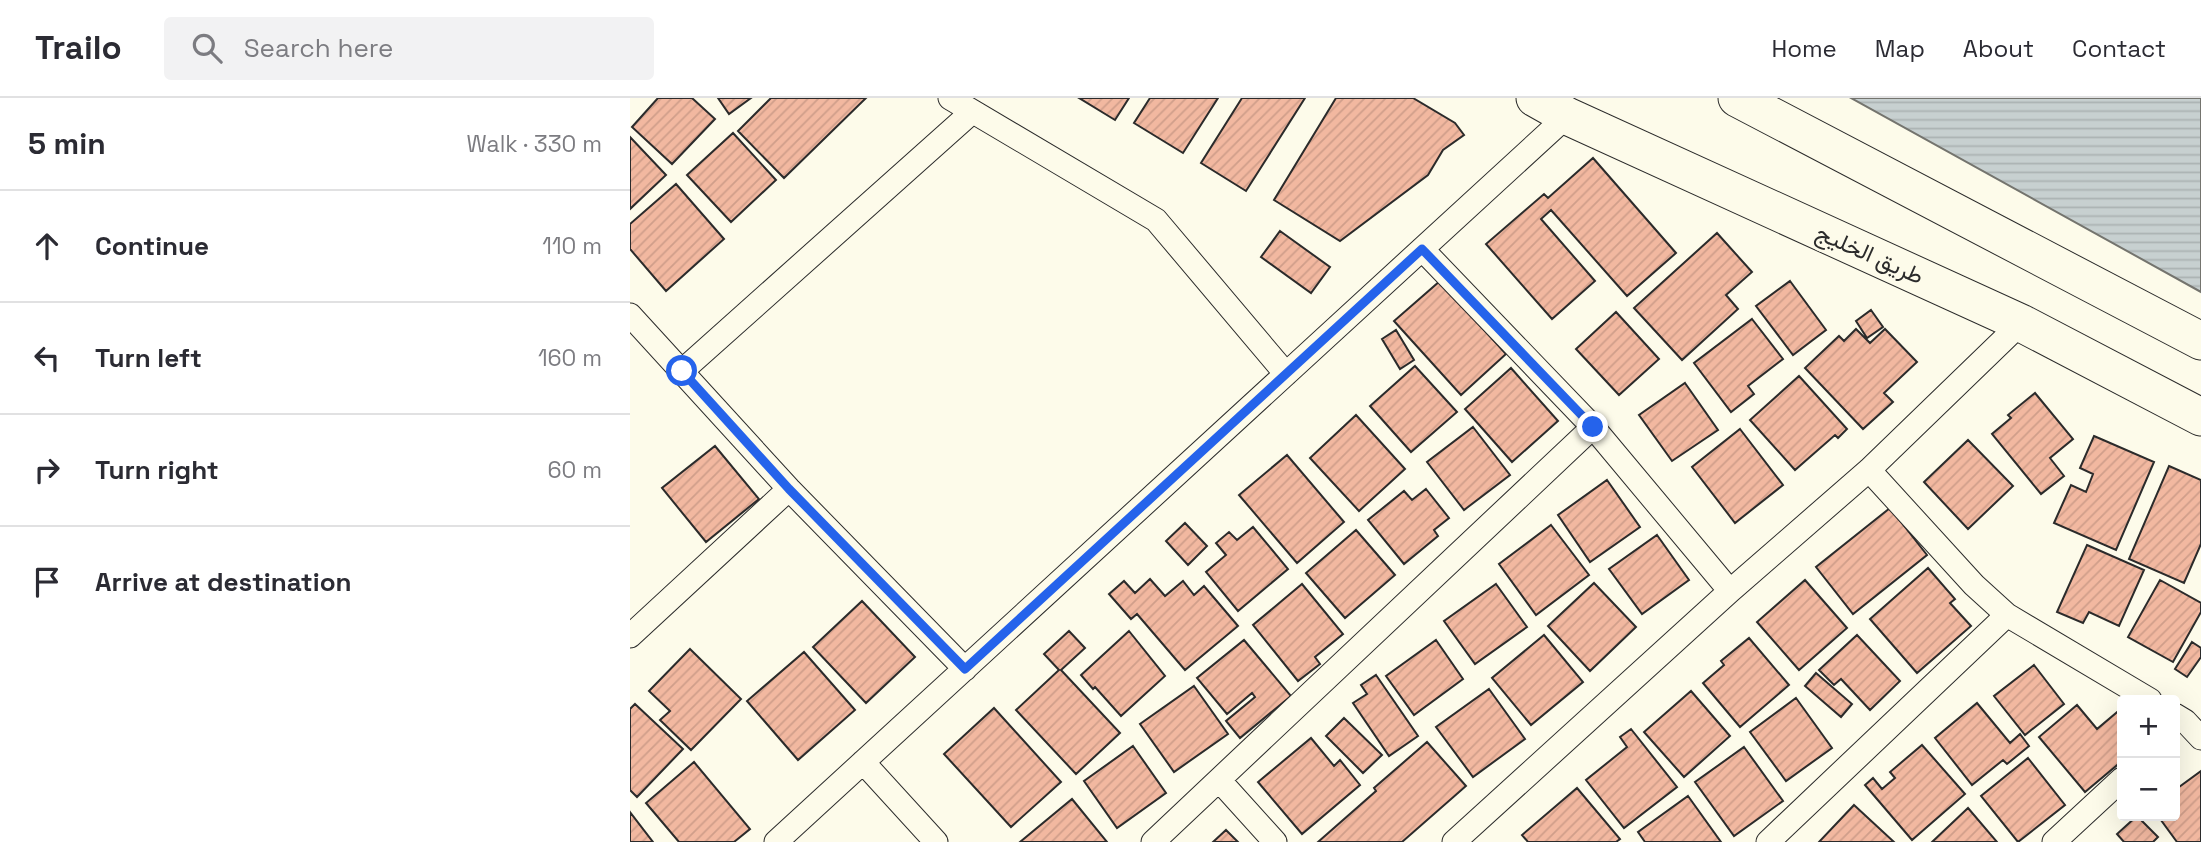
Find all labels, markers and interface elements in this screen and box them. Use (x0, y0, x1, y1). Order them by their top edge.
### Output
search box (164, 17, 654, 80)
text: Trailo (35, 27, 122, 69)
icon: search (188, 29, 226, 67)
text: Search here (244, 31, 394, 65)
text: Home (1771, 33, 1837, 64)
text: Map (1875, 33, 1925, 64)
text: About (1963, 33, 2034, 64)
text: Contact (2072, 33, 2166, 64)
text: 5 min (28, 124, 106, 163)
text: Walk · 330 m (467, 129, 602, 159)
street label: طريق الخليج (1811, 217, 1929, 292)
icon: ahead (28, 227, 66, 265)
text: Continue (95, 229, 209, 263)
text: 110 m (542, 231, 602, 261)
icon: left (28, 339, 66, 377)
text: Turn left (95, 341, 202, 375)
text: 160 m (538, 343, 602, 373)
route start (666, 355, 697, 386)
route end (1577, 411, 1608, 442)
icon: right (28, 451, 66, 489)
text: Turn right (95, 453, 219, 487)
text: 60 m (547, 455, 602, 485)
icon: arrive (28, 563, 66, 601)
text: Arrive at destination (95, 565, 352, 599)
map controls (2117, 695, 2180, 821)
button: + (2117, 695, 2180, 758)
button: − (2117, 758, 2180, 821)

